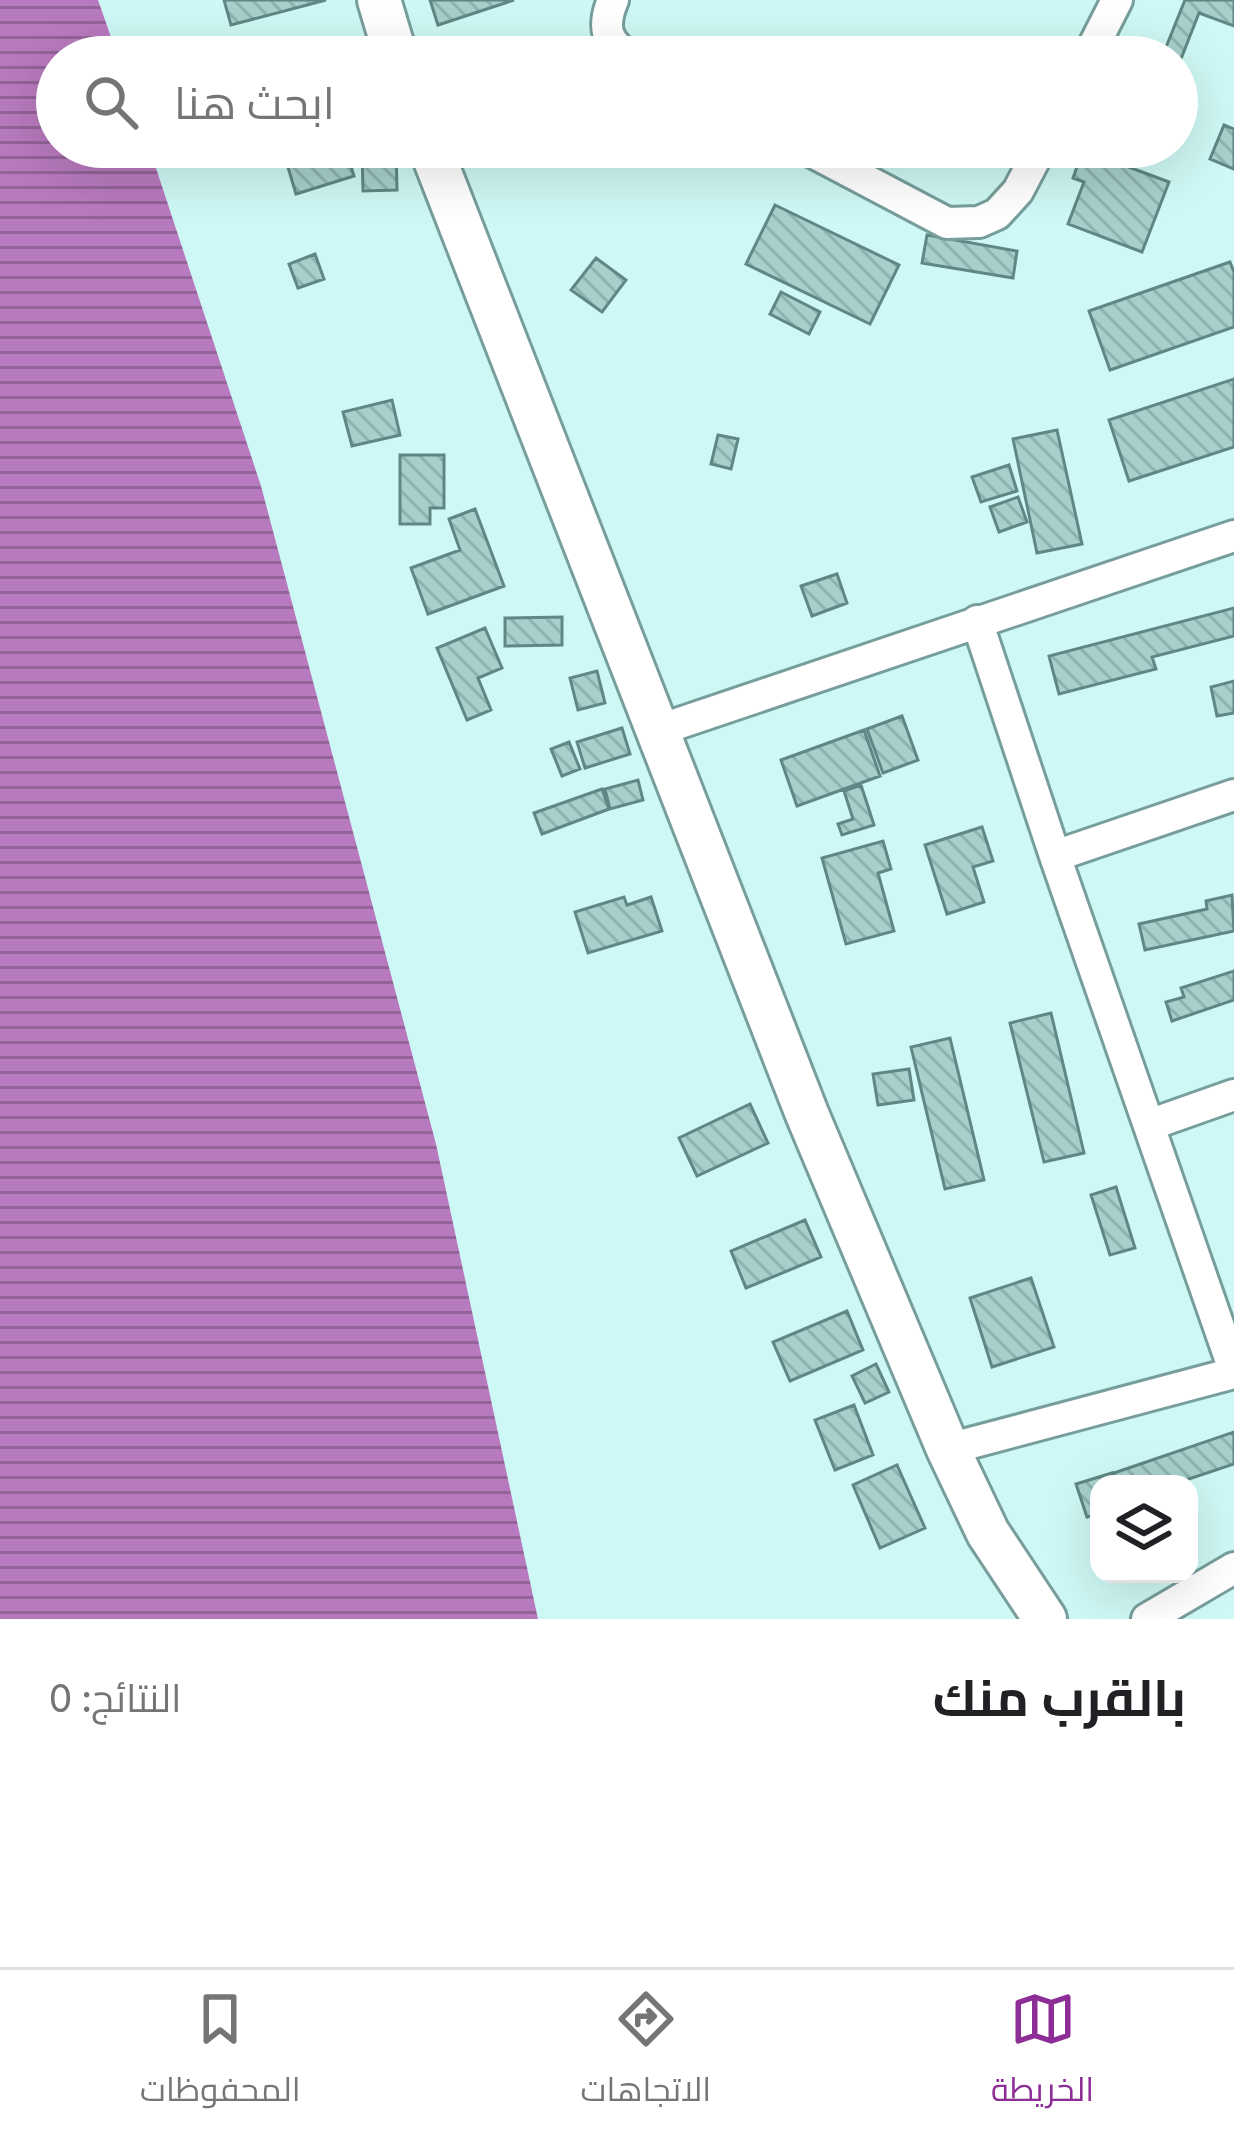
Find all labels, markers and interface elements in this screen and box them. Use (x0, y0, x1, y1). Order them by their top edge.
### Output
search box (36, 36, 1198, 168)
icon: search (78, 69, 144, 135)
text: ابحث هنا (174, 79, 335, 136)
map controls (1090, 1475, 1198, 1583)
button: layers (1090, 1475, 1198, 1583)
text: بالقرب منك (933, 1671, 1186, 1736)
text: النتائج: 0 (48, 1678, 182, 1727)
tab: المحفوظات (140, 1986, 301, 2120)
tab: الاتجاهات (580, 1986, 711, 2120)
tab: الخريطة (991, 1986, 1094, 2120)

